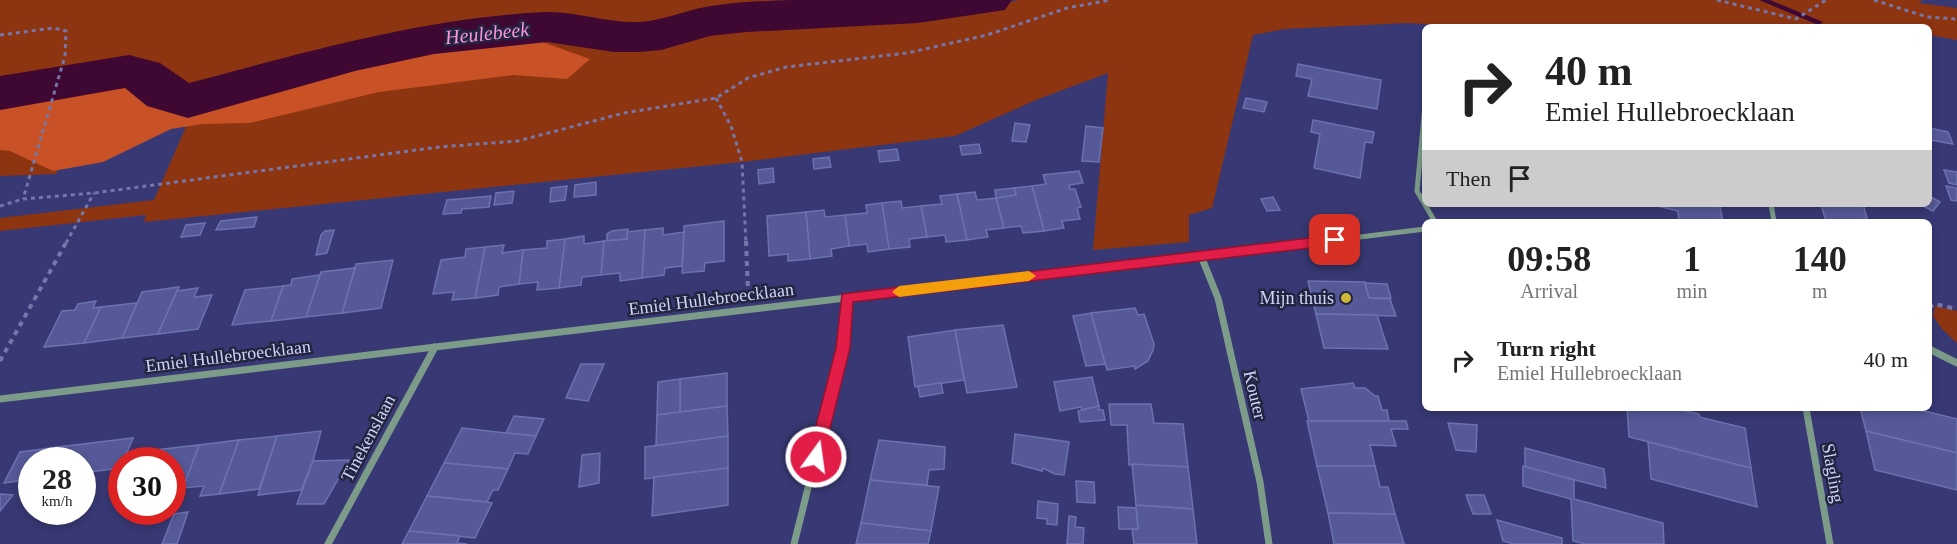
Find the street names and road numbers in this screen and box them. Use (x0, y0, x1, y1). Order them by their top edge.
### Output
street label: Emiel Hullebroecklaan (627, 279, 795, 319)
street label: Emiel Hullebroecklaan (144, 336, 312, 376)
street label: Kouter (1240, 368, 1270, 422)
street label: Tinekenslaan (337, 391, 399, 485)
street label: Slagling (1818, 442, 1848, 504)

